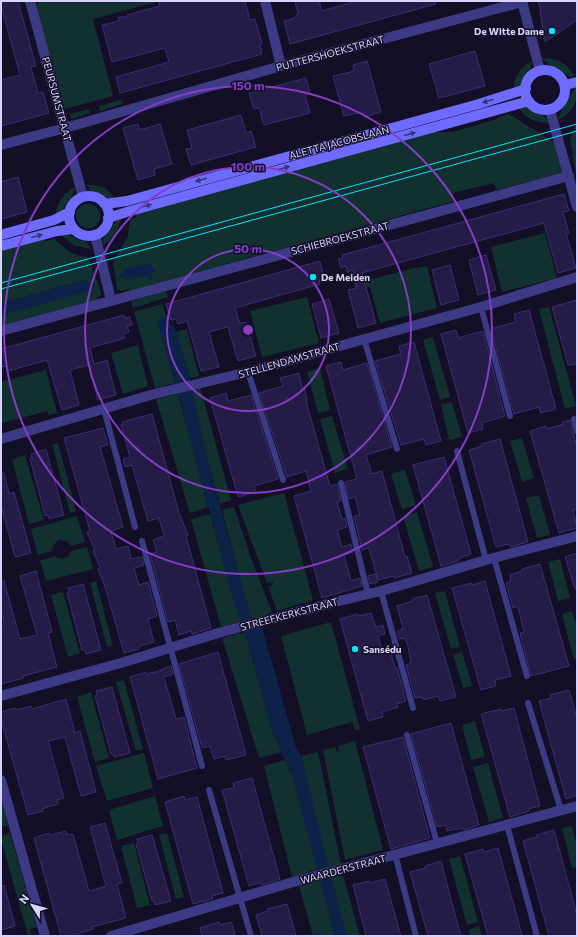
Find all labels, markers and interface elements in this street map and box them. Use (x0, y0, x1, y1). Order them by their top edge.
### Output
place label: De Witte Dame (474, 25, 544, 37)
marker: De Witte Dame (547, 26, 557, 36)
street label: PUTTERSHOEKSTRAAT (275, 33, 386, 73)
street label: PEURSUMSTRAAT (40, 55, 74, 143)
text: 150 m (231, 78, 265, 92)
one-way arrow (482, 98, 494, 104)
street label: ALETTA JACOBSLAAN (288, 123, 390, 161)
one-way arrow (404, 131, 416, 137)
text: 100 m (231, 159, 265, 173)
one-way arrow (279, 165, 291, 171)
one-way arrow (195, 177, 207, 183)
one-way arrow (139, 203, 152, 209)
street label: SCHIEBROEKSTRAAT (290, 219, 391, 257)
one-way arrow (31, 233, 43, 239)
text: 50 m (234, 241, 262, 255)
place label: De Meiden (321, 271, 370, 283)
marker: De Meiden (308, 272, 318, 282)
centre of rings (241, 323, 255, 337)
street label: STELLENDAMSTRAAT (237, 340, 342, 380)
street label: STREEFKERKSTRAAT (239, 595, 340, 633)
place label: Sansédu (363, 643, 402, 655)
marker: Sansédu (350, 644, 360, 654)
street label: WAARDERSTRAAT (299, 852, 388, 886)
north arrow (12, 885, 52, 925)
text: N (16, 891, 31, 906)

